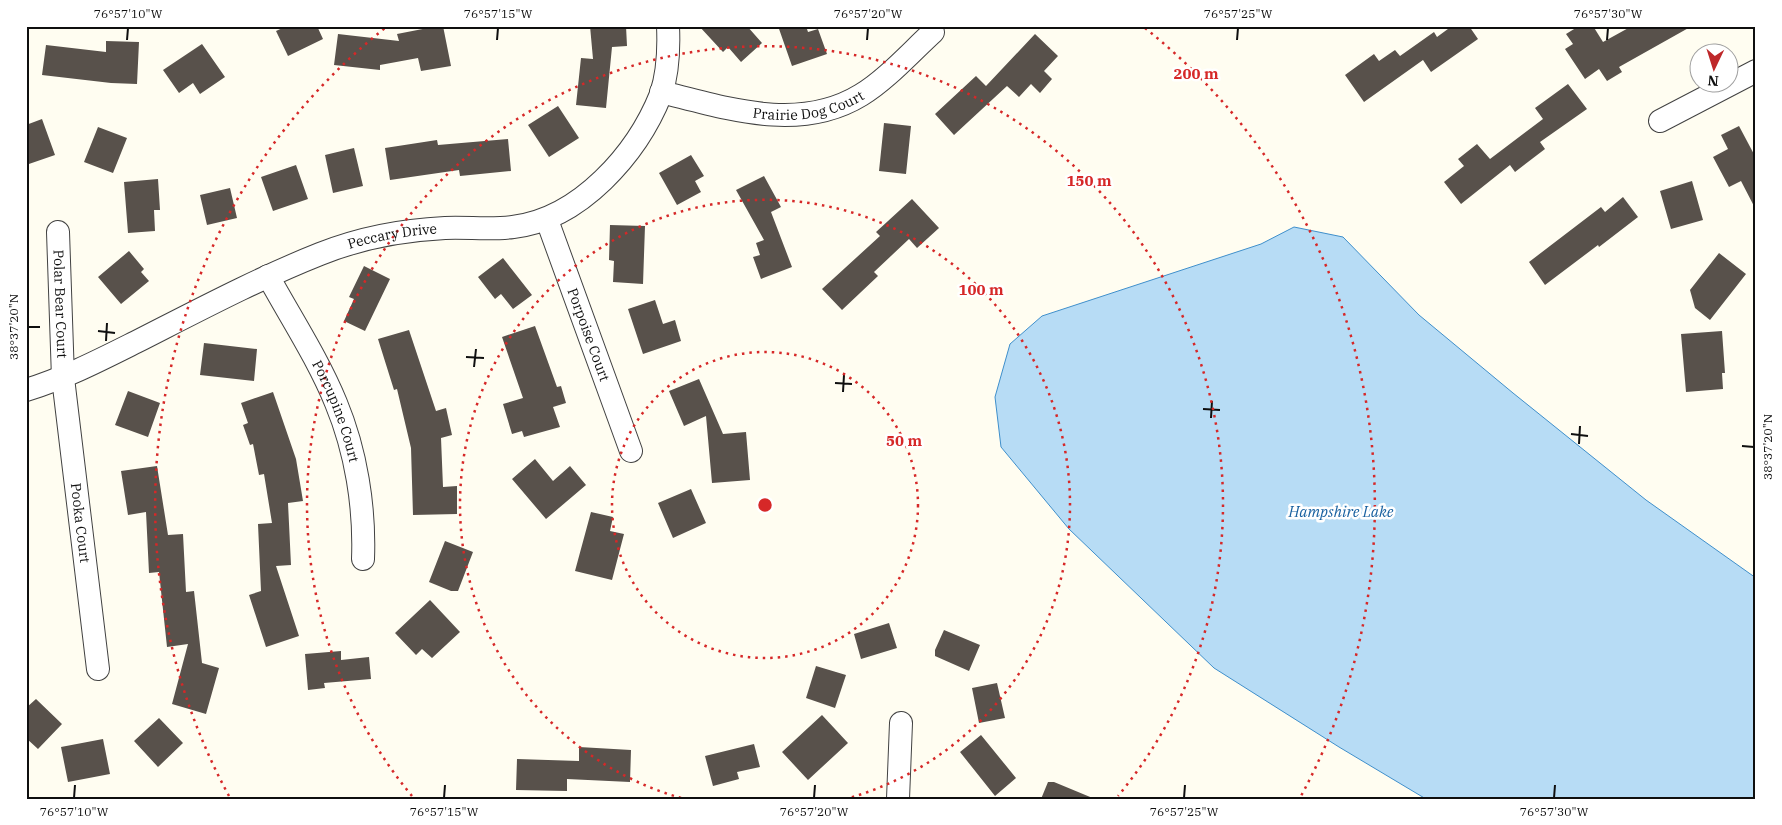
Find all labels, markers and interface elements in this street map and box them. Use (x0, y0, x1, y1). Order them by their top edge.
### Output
text: 76°57'10"W (94, 6, 163, 21)
text: 76°57'15"W (464, 6, 533, 21)
text: 76°57'20"W (834, 6, 903, 21)
text: 76°57'25"W (1204, 6, 1273, 21)
text: 76°57'30"W (1574, 6, 1643, 21)
north arrow (1690, 42, 1740, 92)
text: 200 m (1173, 64, 1219, 83)
text: N (1707, 72, 1719, 90)
street label: Prairie Dog Court (752, 86, 867, 124)
text: 150 m (1066, 171, 1112, 190)
street label: Peccary Drive (345, 219, 438, 253)
street label: Polar Bear Court (50, 249, 71, 359)
text: 100 m (958, 280, 1004, 299)
street label: Porpoise Court (563, 285, 614, 384)
text: 38°37'20"N (6, 294, 21, 360)
street label: Porcupine Court (308, 357, 363, 464)
text: 38°37'20"N (1760, 414, 1775, 480)
text: 50 m (886, 431, 922, 450)
street label: Pooka Court (67, 482, 94, 564)
centre of rings (756, 496, 774, 514)
water label: Hampshire Lake (1287, 502, 1394, 521)
text: 76°57'10"W (40, 804, 109, 819)
text: 76°57'15"W (410, 804, 479, 819)
text: 76°57'20"W (780, 804, 849, 819)
text: 76°57'25"W (1150, 804, 1219, 819)
text: 76°57'30"W (1520, 804, 1589, 819)

